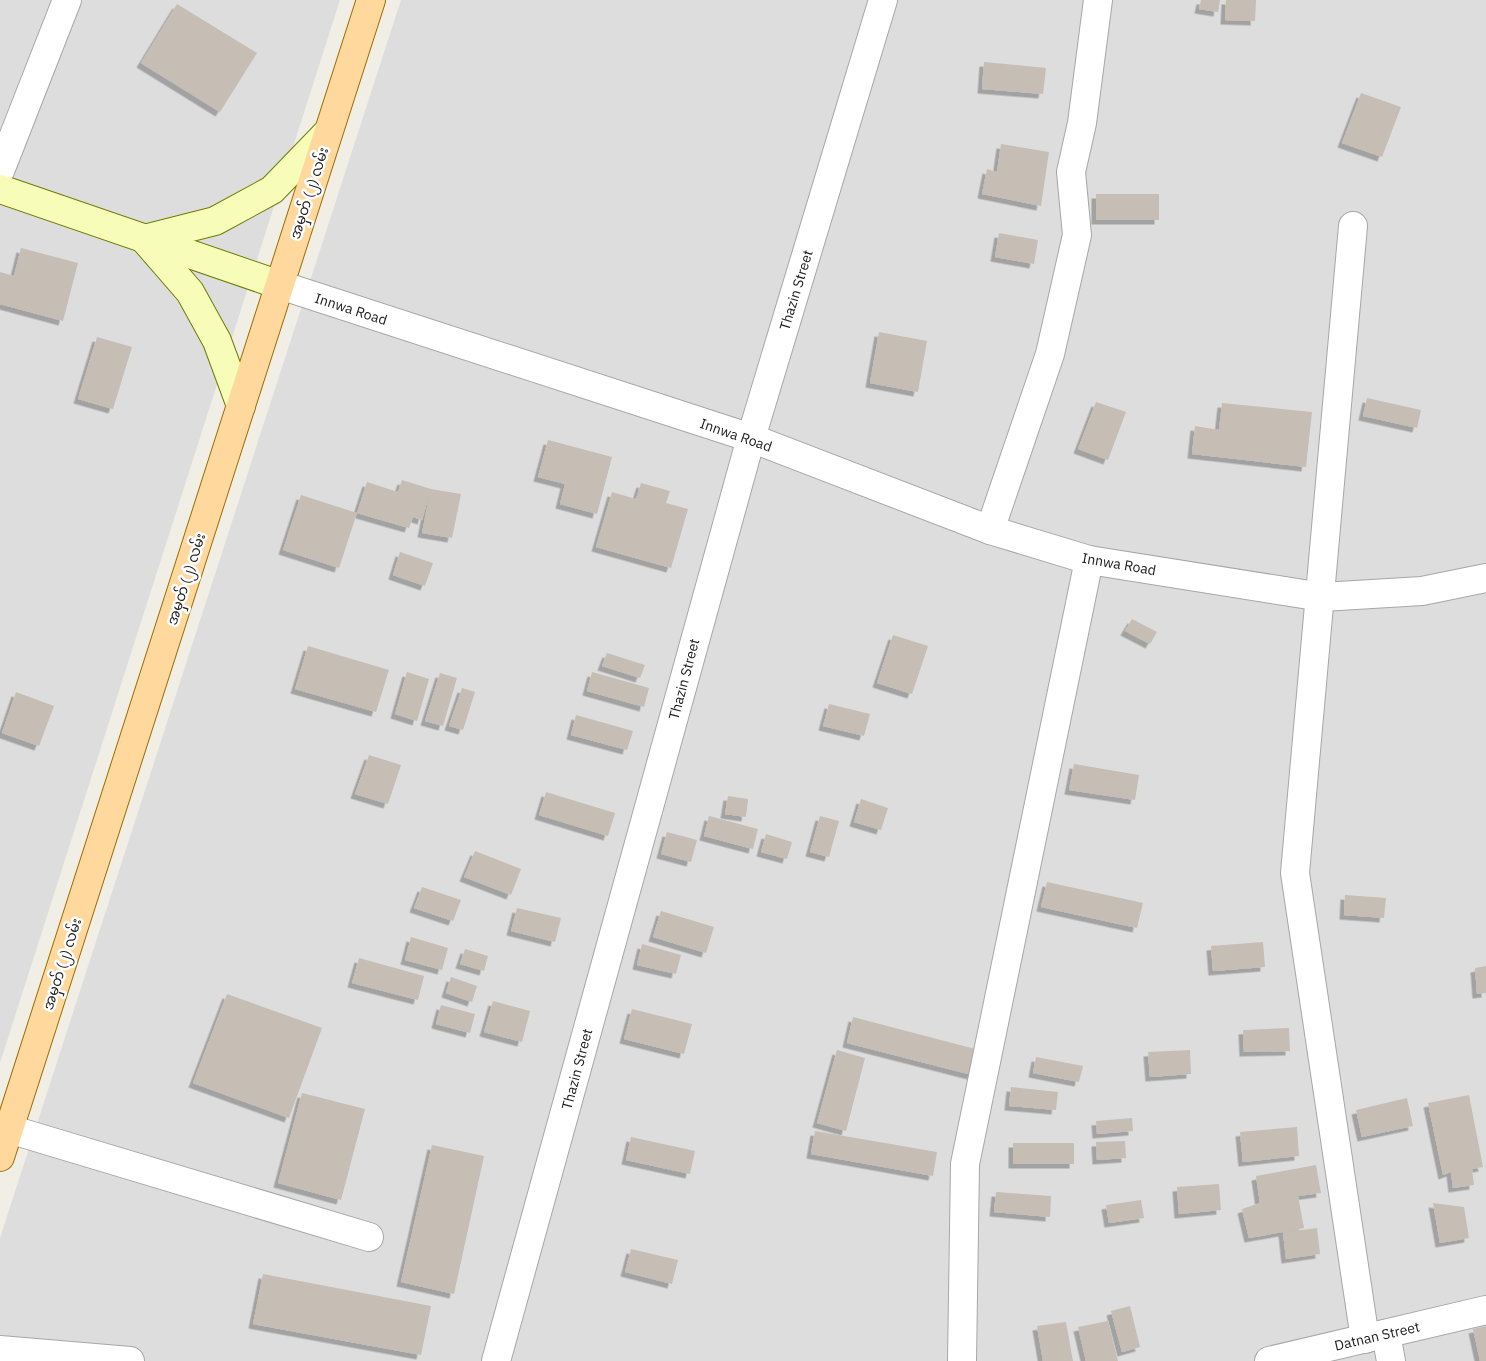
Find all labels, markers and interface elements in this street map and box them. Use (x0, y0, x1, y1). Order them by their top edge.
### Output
street label: အမှတ် (၂) လမ်း (285, 144, 335, 242)
street label: Thazin Street (775, 248, 817, 332)
street label: Innwa Road (313, 289, 389, 329)
street label: Innwa Road (698, 414, 774, 456)
street label: အမှတ် (၂) လမ်း (162, 530, 212, 628)
street label: Innwa Road (1080, 549, 1158, 579)
street label: Thazin Street (665, 636, 703, 721)
street label: အမှတ် (၂) လမ်း (38, 915, 88, 1013)
street label: Thazin Street (558, 1026, 596, 1111)
street label: Datnan Street (1333, 1317, 1421, 1355)

